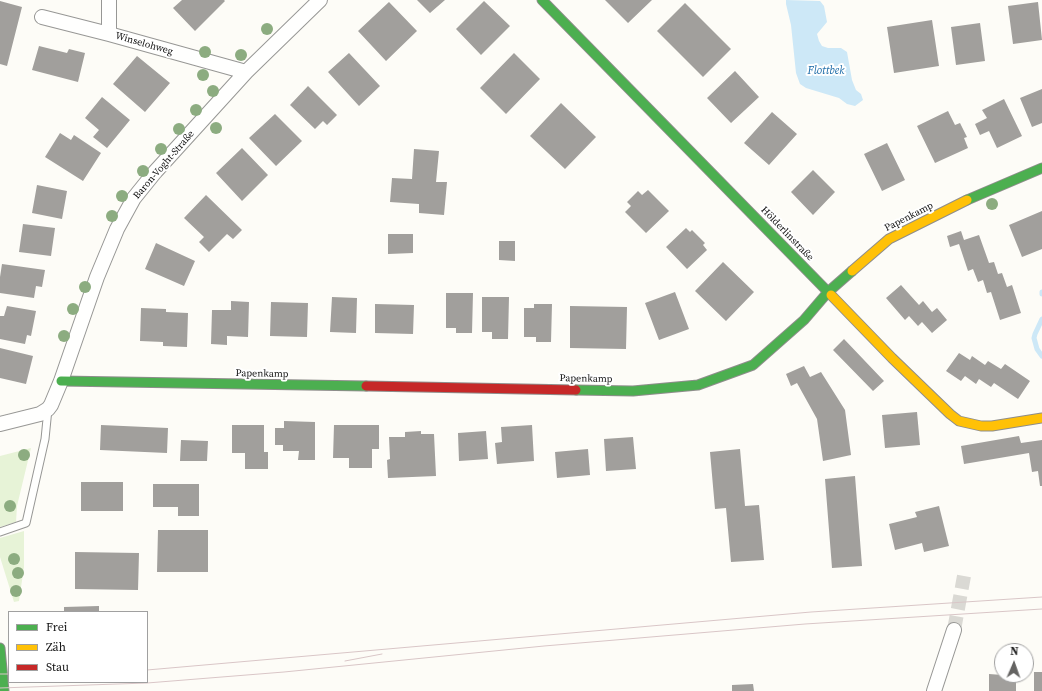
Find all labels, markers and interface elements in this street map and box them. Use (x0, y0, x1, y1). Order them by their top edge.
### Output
street label: Winselohweg (114, 30, 174, 58)
water label: Flottbek (808, 64, 844, 78)
street label: Baron-Voght-Straße (131, 128, 197, 202)
street label: Papenkamp (883, 200, 935, 234)
street label: Hölderlinstraße (758, 204, 816, 264)
street label: Papenkamp (235, 368, 289, 380)
street label: Papenkamp (559, 373, 613, 385)
legend (8, 611, 148, 683)
text: Frei (46, 619, 67, 635)
text: Zäh (46, 639, 66, 655)
north arrow (994, 643, 1034, 683)
text: N (1010, 644, 1019, 659)
text: Stau (46, 659, 69, 675)

